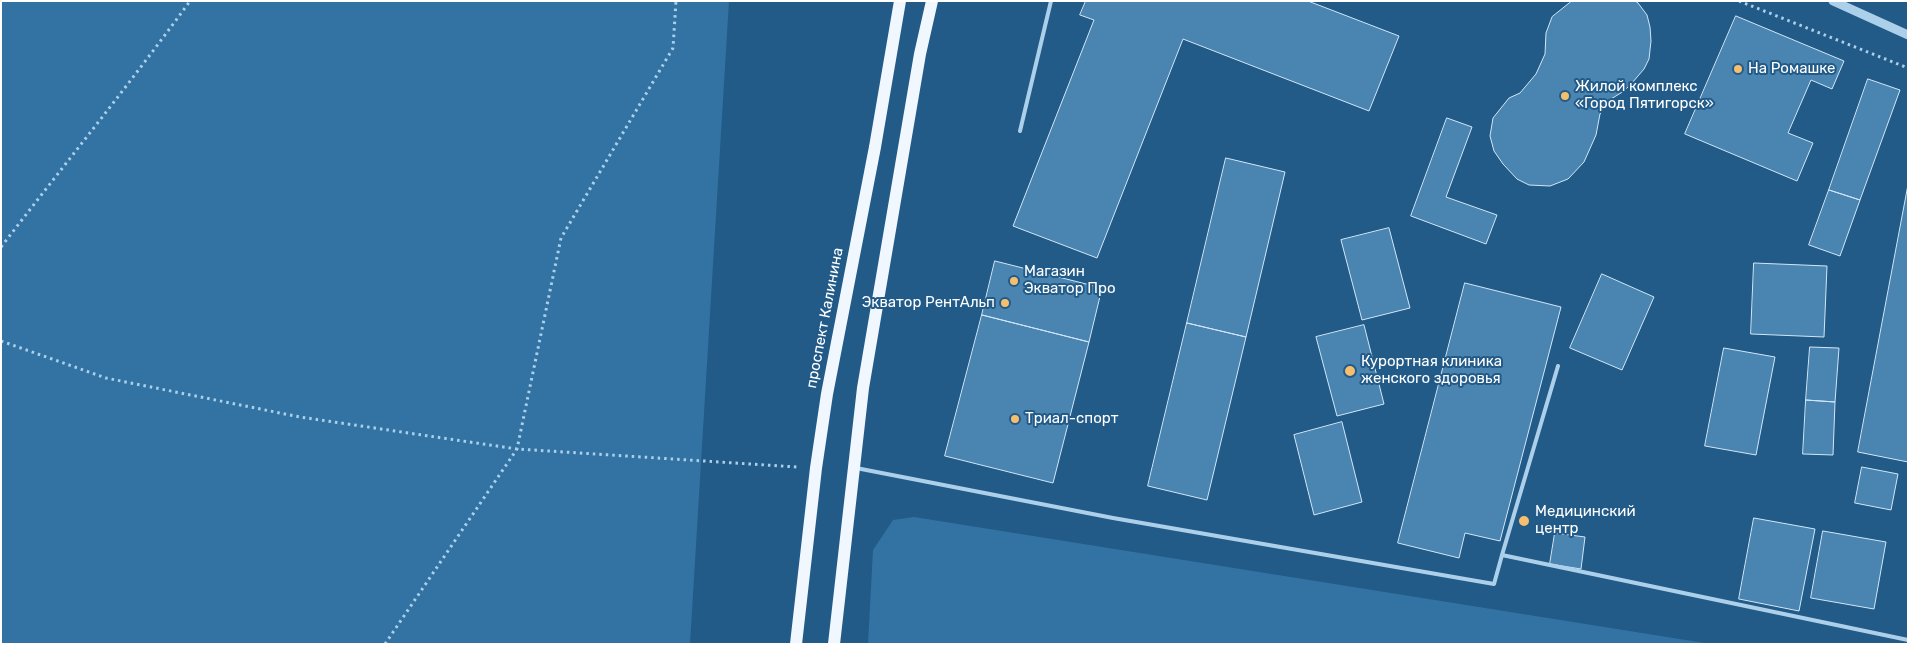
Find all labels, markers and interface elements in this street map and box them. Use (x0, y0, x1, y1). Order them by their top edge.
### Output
place label: На Ромашке (1748, 60, 1835, 78)
marker: На Ромашке (1732, 63, 1744, 75)
place label: Жилой комплекс «Город Пятигорск» (1575, 78, 1714, 113)
marker: Жилой комплекс «Город Пятигорск» (1559, 90, 1571, 102)
street label: проспект Калинина (803, 246, 847, 390)
place label: Магазин Экватор Про (1024, 263, 1116, 298)
marker: Магазин Экватор Про (1008, 275, 1020, 287)
place label: Экватор РентАльп (862, 294, 995, 312)
marker: Экватор РентАльп (999, 297, 1011, 309)
place label: Курортная клиника женского здоровья (1361, 353, 1502, 388)
marker: Курортная клиника женского здоровья (1343, 364, 1357, 378)
place label: Триал-спорт (1025, 410, 1118, 428)
marker: Триал-спорт (1009, 413, 1021, 425)
place label: Медицинский центр (1535, 503, 1636, 538)
marker: Медицинский центр (1517, 514, 1531, 528)

